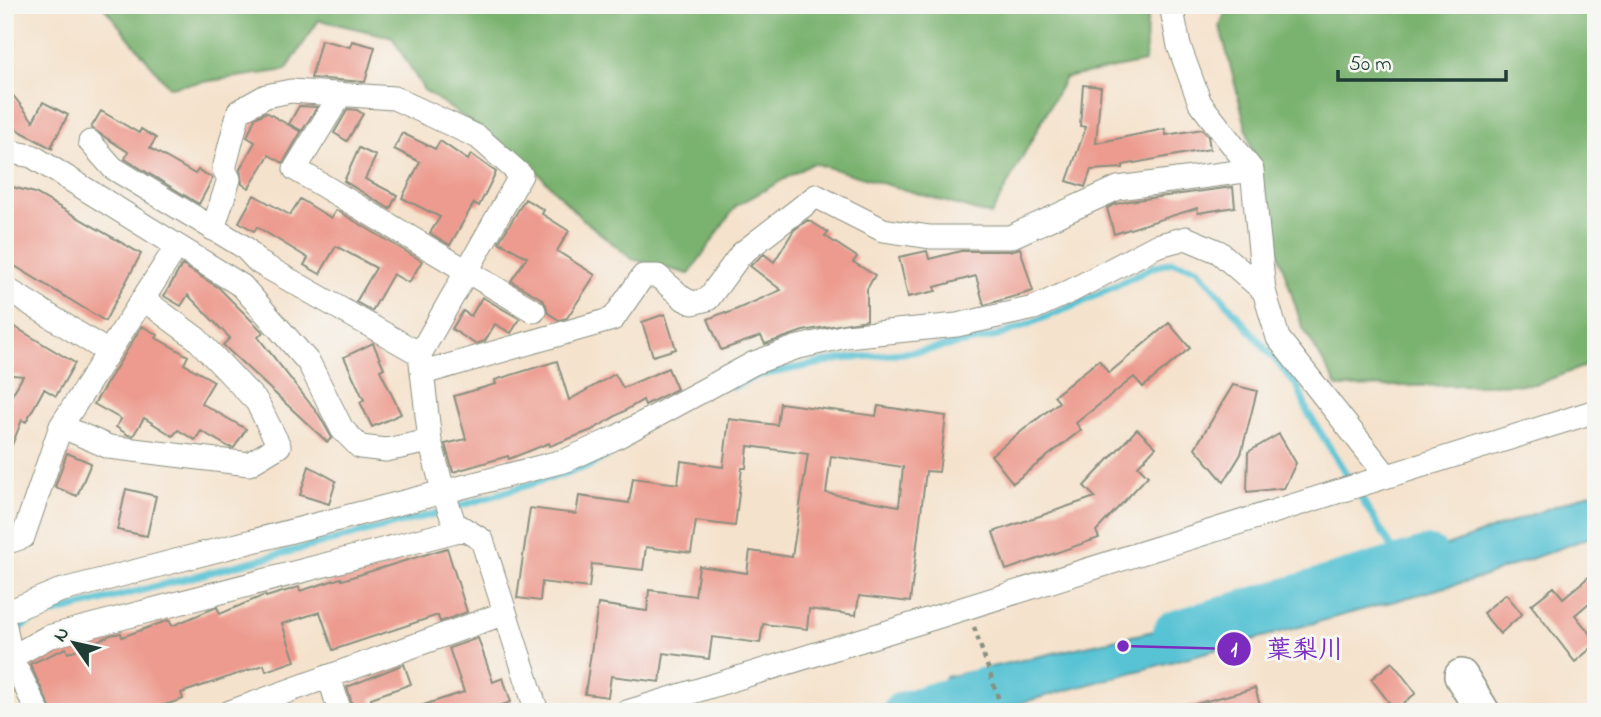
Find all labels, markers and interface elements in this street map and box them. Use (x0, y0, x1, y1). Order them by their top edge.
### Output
scale bar (1338, 38, 1506, 82)
text: 50 m (1349, 50, 1392, 80)
north arrow (38, 608, 108, 678)
text: N (47, 622, 77, 648)
callout: 葉梨川 (1217, 625, 1358, 672)
text: 葉梨川 (1266, 633, 1344, 671)
text: 1 (1231, 636, 1238, 666)

